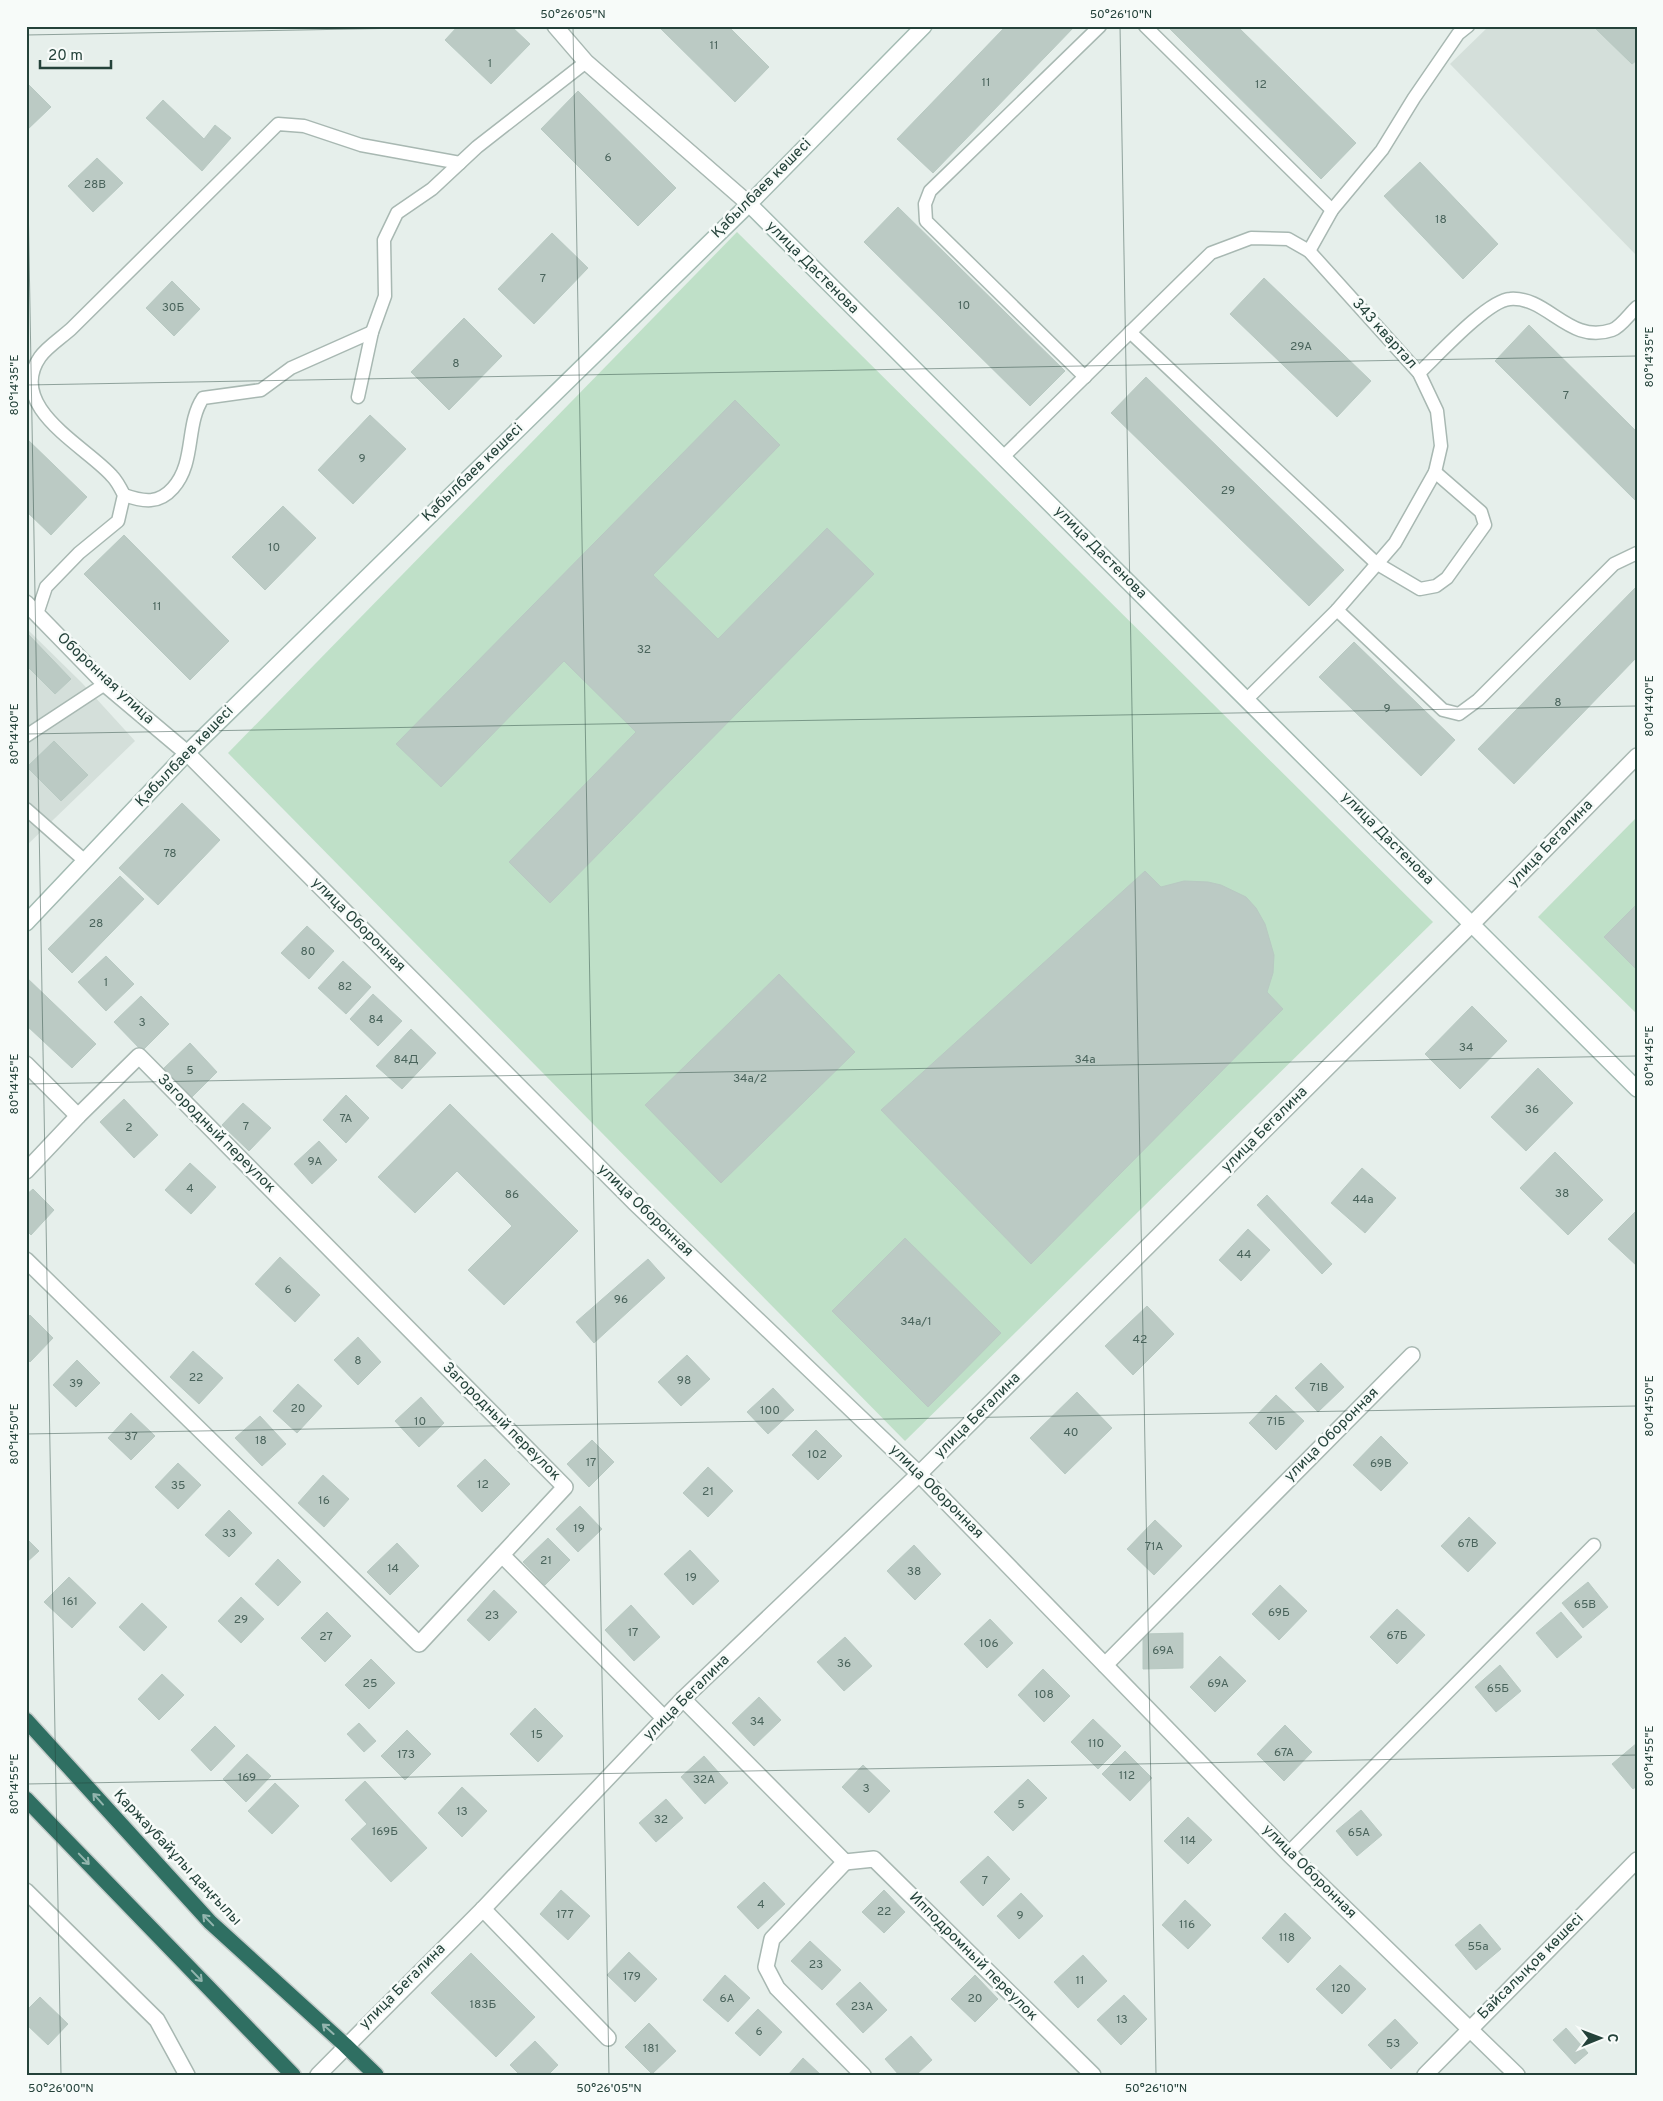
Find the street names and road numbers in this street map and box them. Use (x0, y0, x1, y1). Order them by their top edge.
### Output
street label: Қабылбаев көшесі (708, 135, 816, 243)
street label: улица Дастенова (761, 217, 863, 319)
street label: 343 квартал (1347, 295, 1421, 373)
street label: Қабылбаев көшесі (418, 420, 528, 526)
street label: улица Дастенова (1049, 502, 1151, 604)
street label: Оборонная улица (52, 629, 158, 729)
street label: Қабылбаев көшесі (132, 702, 238, 812)
street label: улица Дастенова (1336, 788, 1438, 890)
street label: улица Бегалина (1504, 796, 1598, 892)
street label: улица Оборонная (307, 874, 409, 976)
street label: Загородный переулок (153, 1071, 279, 1197)
street label: улица Бегалина (1218, 1083, 1312, 1177)
street label: улица Оборонная (593, 1160, 697, 1262)
street label: Загородный переулок (438, 1359, 564, 1485)
street label: улица Бегалина (931, 1369, 1025, 1463)
street label: улица Оборонная (1281, 1384, 1383, 1486)
street label: улица Оборонная (885, 1441, 987, 1543)
street label: улица Бегалина (640, 1651, 734, 1745)
street label: Қаржаубайұлы даңғылы (109, 1786, 245, 1930)
street label: улица Оборонная (1258, 1821, 1360, 1923)
street label: Ипподромный переулок (905, 1889, 1041, 2025)
street label: Байсалықов көшесі (1474, 1910, 1588, 2024)
street label: улица Бегалина (356, 1940, 450, 2034)

